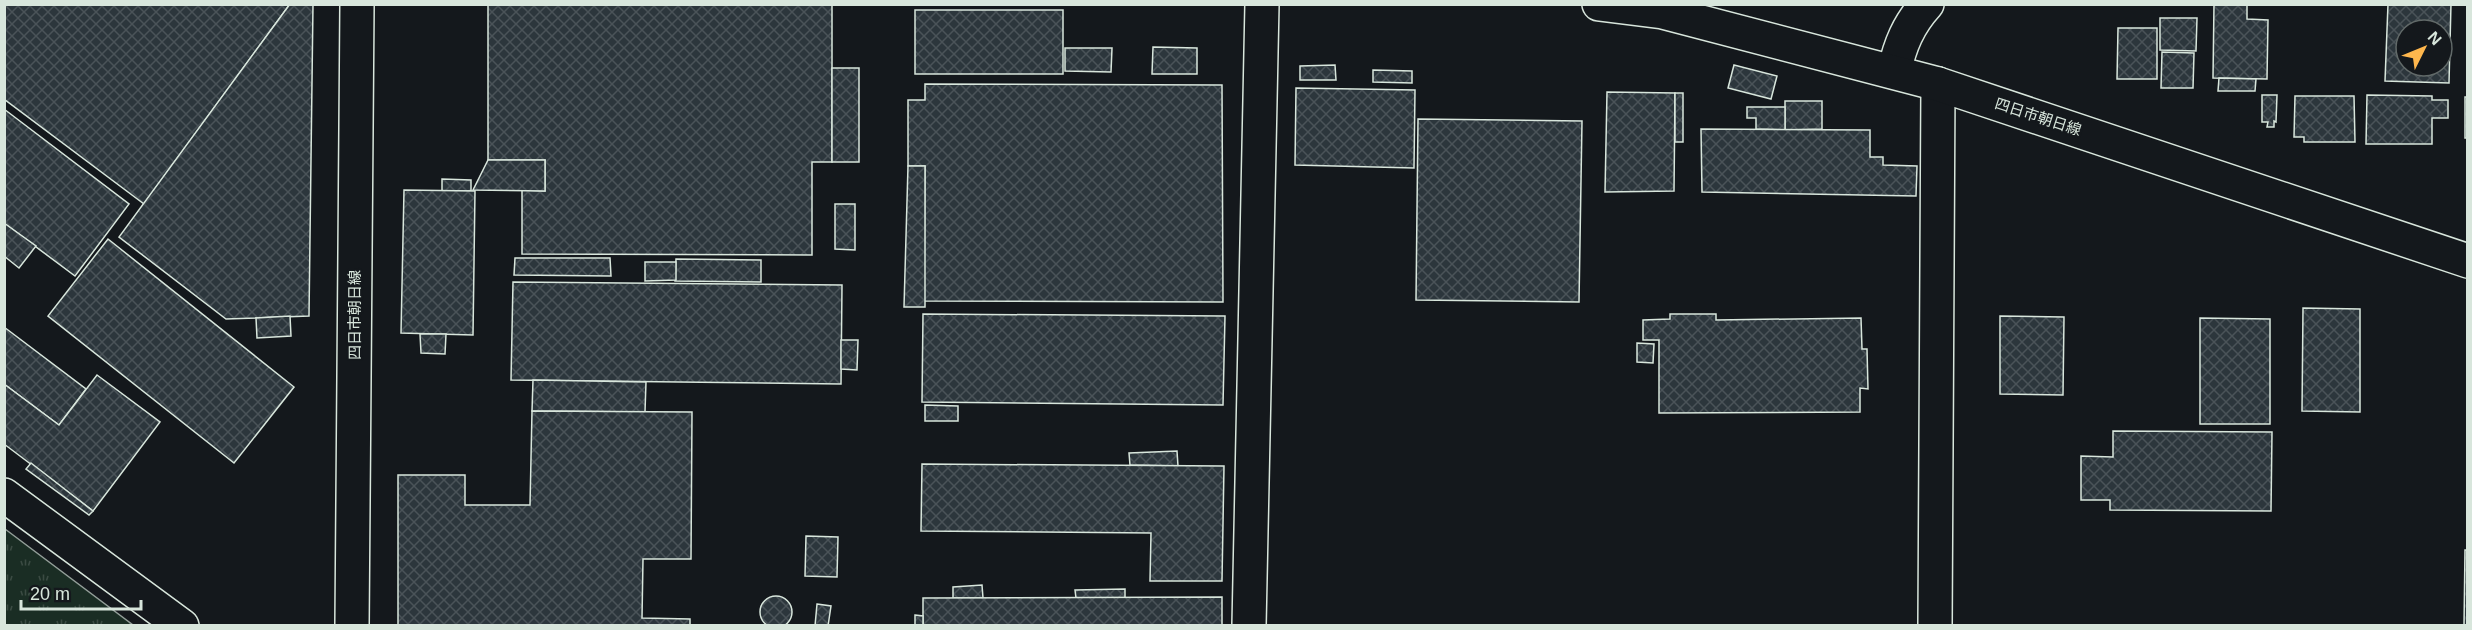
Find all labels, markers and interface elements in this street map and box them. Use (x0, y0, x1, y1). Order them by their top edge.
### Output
north arrow (2394, 18, 2454, 78)
text: N (2424, 28, 2445, 48)
street label: 四日市朝日線 (1993, 95, 2084, 139)
street label: 四日市朝日線 (346, 270, 363, 360)
scale bar (21, 573, 141, 611)
text: 20 m (30, 584, 70, 604)

